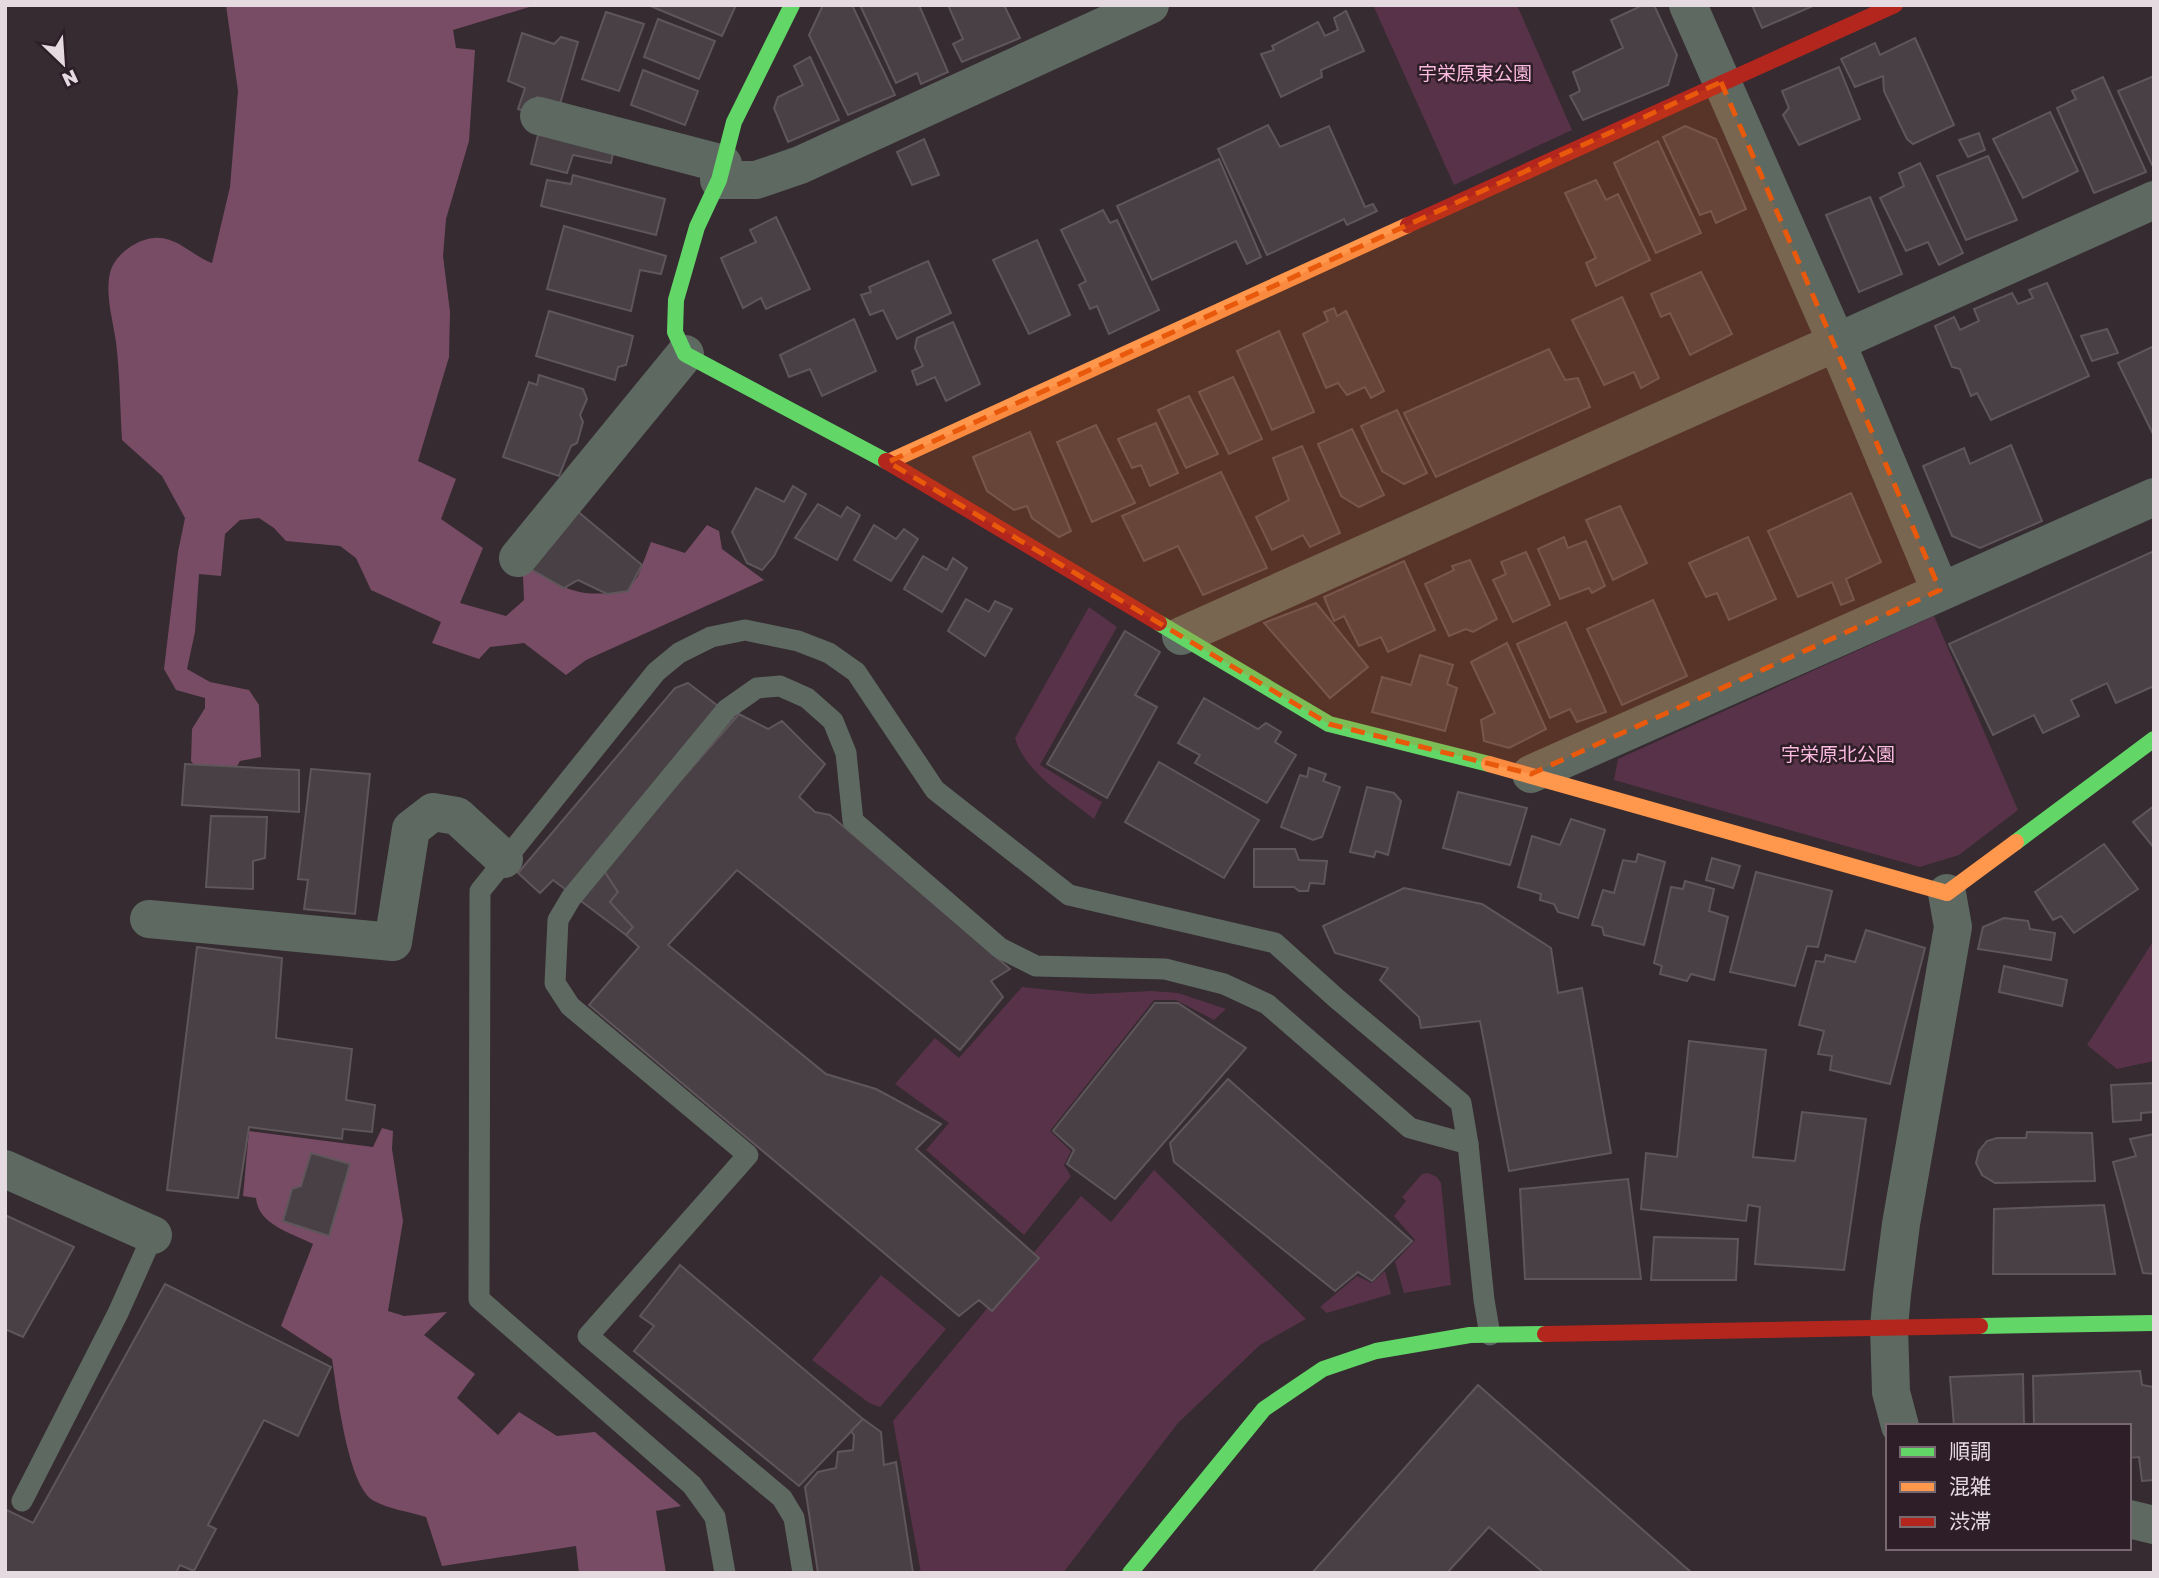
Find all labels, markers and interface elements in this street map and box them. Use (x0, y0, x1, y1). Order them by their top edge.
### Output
north arrow (28, 28, 98, 98)
park label: 宇栄原東公園 (1418, 61, 1532, 84)
text: N (59, 65, 82, 92)
park label: 宇栄原北公園 (1781, 742, 1895, 765)
legend (1886, 1424, 2131, 1550)
text: 順調 (1949, 1438, 1991, 1464)
text: 混雑 (1949, 1473, 1991, 1499)
text: 渋滞 (1949, 1508, 1991, 1534)

